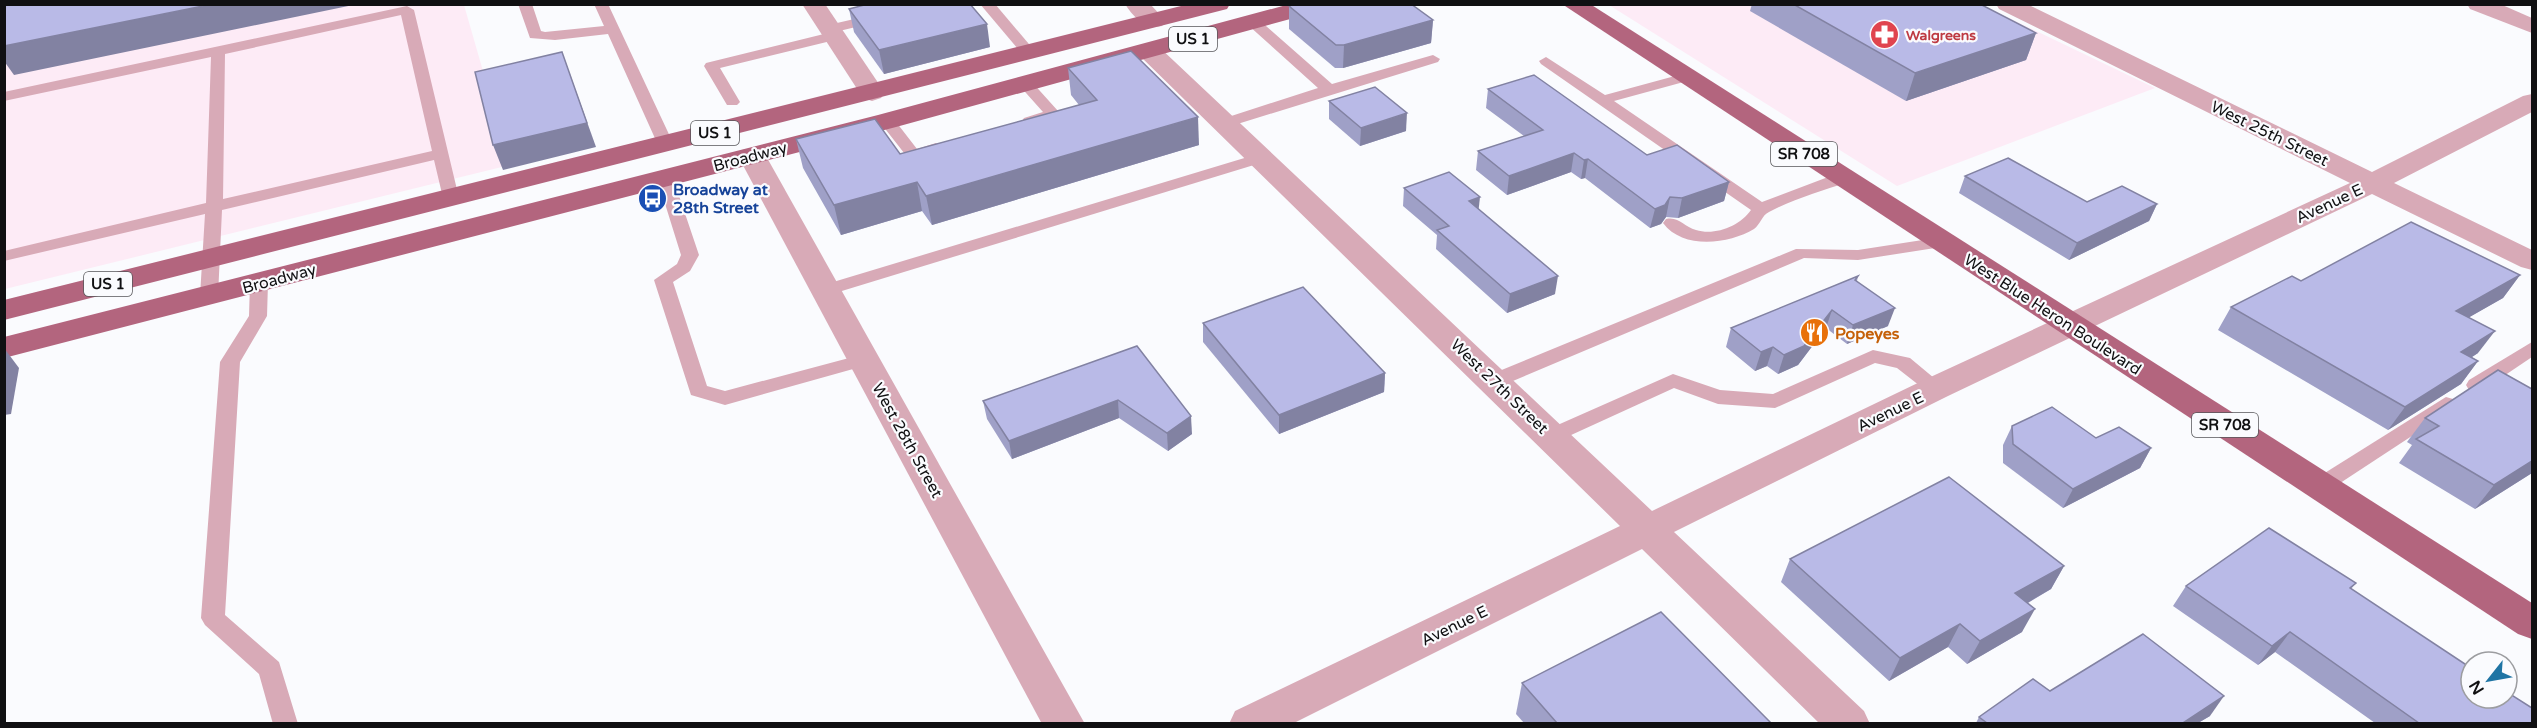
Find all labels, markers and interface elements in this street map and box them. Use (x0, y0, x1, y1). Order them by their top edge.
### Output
pharmacy icon: Walgreens (1869, 19, 1901, 51)
road number: US 1 (1169, 27, 1217, 51)
place label: Walgreens (1906, 27, 1976, 44)
street label: West 25th Street (2208, 97, 2332, 171)
road number: US 1 (691, 121, 739, 145)
street label: Broadway (711, 137, 790, 176)
road number: SR 708 (1771, 142, 1837, 166)
place label: Broadway at 28th Street (673, 180, 769, 218)
street label: Avenue E (2293, 180, 2366, 228)
bus stop icon: Broadway at 28th Street (636, 182, 668, 214)
street label: West Blue Heron Boulevard (1960, 250, 2145, 380)
street label: Broadway (240, 259, 319, 298)
road number: US 1 (84, 272, 132, 296)
restaurant icon: Popeyes (1798, 317, 1830, 349)
place label: Popeyes (1835, 324, 1900, 344)
street label: West 27th Street (1446, 335, 1552, 438)
street label: West 28th Street (867, 380, 947, 501)
street label: Avenue E (1854, 387, 1927, 437)
road number: SR 708 (2192, 413, 2258, 437)
street label: Avenue E (1418, 601, 1491, 651)
north arrow (2459, 650, 2519, 710)
text: N (2465, 677, 2489, 698)

